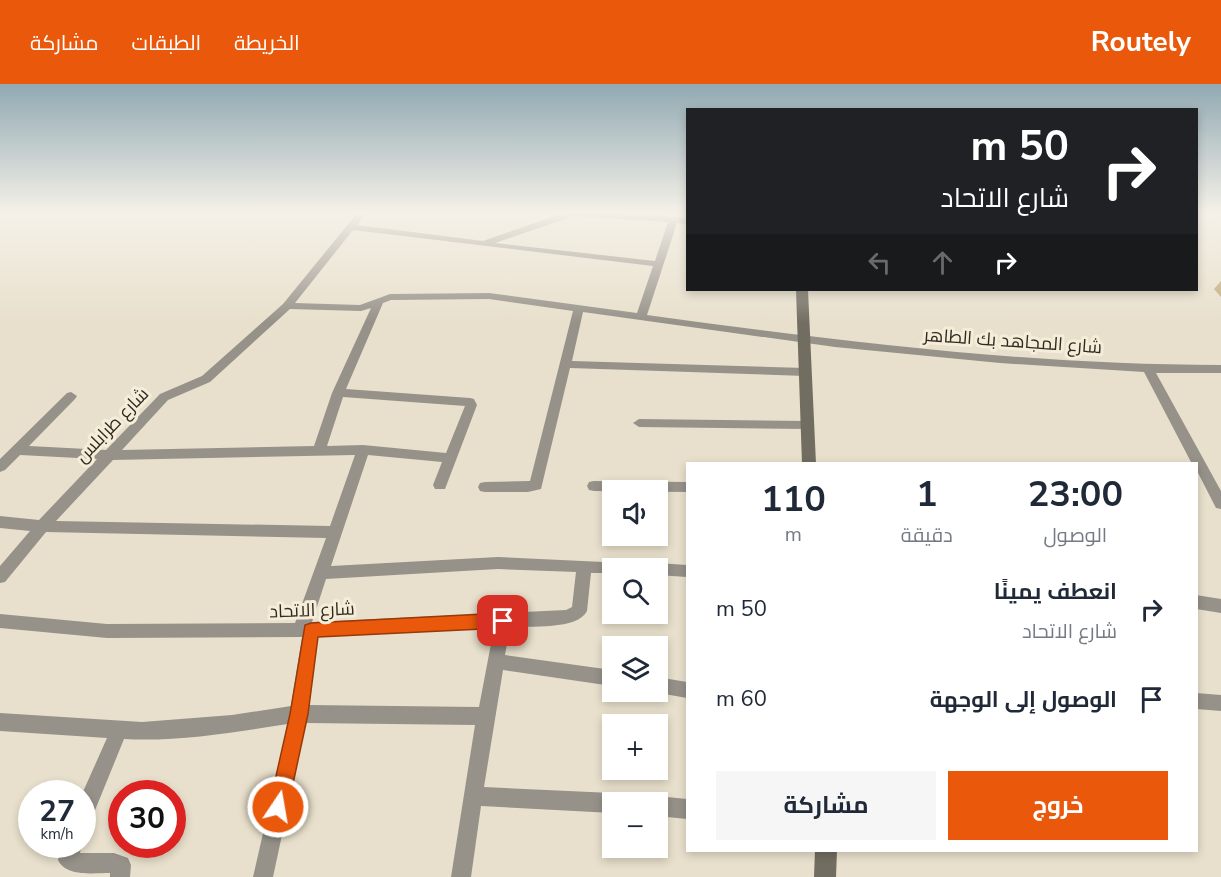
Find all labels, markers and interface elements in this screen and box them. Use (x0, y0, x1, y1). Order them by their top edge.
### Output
text: Routely (1091, 23, 1191, 61)
text: مشاركة (30, 29, 99, 57)
text: الطبقات (132, 29, 201, 57)
text: الخريطة (234, 29, 300, 57)
text: 50 m (970, 118, 1069, 175)
icon: right (1090, 132, 1168, 210)
text: شارع الاتحاد (941, 180, 1069, 217)
icon: left (863, 246, 896, 279)
icon: ahead (926, 246, 959, 279)
icon: right (989, 246, 1022, 279)
street label: شارع المجاهد بك الطاهر (922, 323, 1103, 359)
street label: شارع طرابلس (70, 382, 154, 468)
text: 1 (916, 470, 938, 519)
text: 23:00 (1028, 470, 1123, 519)
text: 110 (761, 475, 826, 524)
map controls (602, 480, 668, 858)
button: sound (602, 480, 668, 546)
text: m (785, 521, 802, 548)
text: دقيقة (901, 522, 953, 549)
text: الوصول (1044, 522, 1107, 549)
button: search (602, 558, 668, 624)
text: انعطف يمينًا (994, 577, 1117, 607)
icon: right (1135, 593, 1168, 626)
text: 50 m (716, 594, 767, 624)
pin (477, 595, 528, 646)
street label: شارع الاتحاد (269, 597, 355, 623)
icon: arrive (486, 604, 519, 637)
text: شارع الاتحاد (1022, 618, 1117, 645)
button: layers (602, 636, 668, 702)
icon: arrive (1135, 683, 1168, 716)
text: 60 m (716, 684, 767, 714)
text: الوصول إلى الوجهة (930, 685, 1117, 715)
button: + (602, 714, 668, 780)
button: مشاركة (716, 771, 936, 840)
button: خروج (948, 771, 1168, 840)
position arrow (246, 775, 310, 839)
speed limit sign: 30 (108, 780, 186, 858)
text: 27 (39, 791, 75, 832)
button: − (602, 792, 668, 858)
text: km/h (40, 824, 74, 844)

